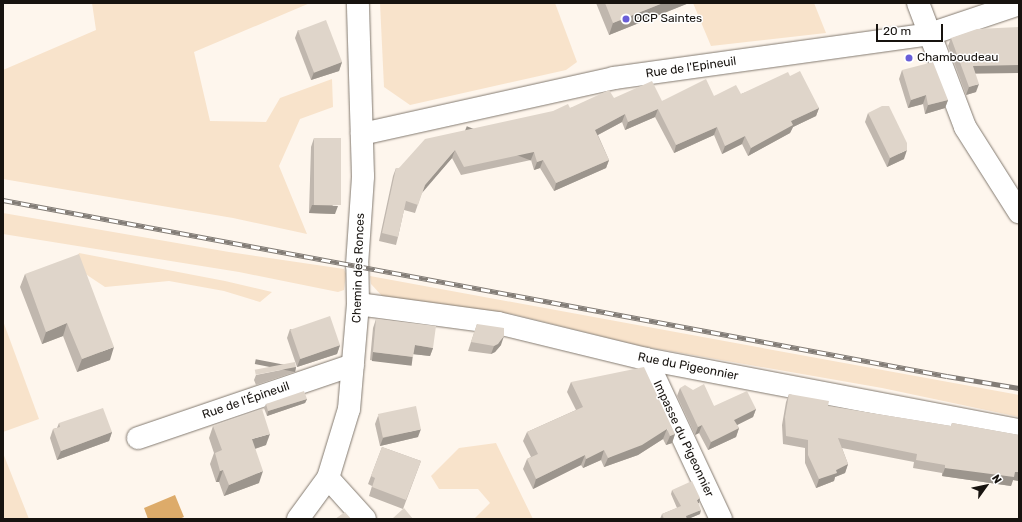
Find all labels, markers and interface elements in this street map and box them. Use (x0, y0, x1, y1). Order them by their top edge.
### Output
place label: OCP Saintes (634, 12, 702, 26)
marker: OCP Saintes (621, 14, 631, 24)
scale bar (878, 16, 945, 42)
text: 20 m (883, 24, 911, 38)
place label: Chamboudeau (917, 51, 999, 65)
marker: Chamboudeau (904, 53, 914, 63)
street label: Rue de l'Epineuil (645, 55, 737, 81)
street label: Chemin des Ronces (350, 213, 368, 323)
street label: Rue du Pigeonnier (636, 350, 740, 384)
street label: Impasse du Pigeonnier (650, 378, 716, 500)
street label: Rue de l'Épineuil (200, 379, 292, 423)
north arrow (966, 466, 1006, 506)
text: N (989, 472, 1004, 486)

